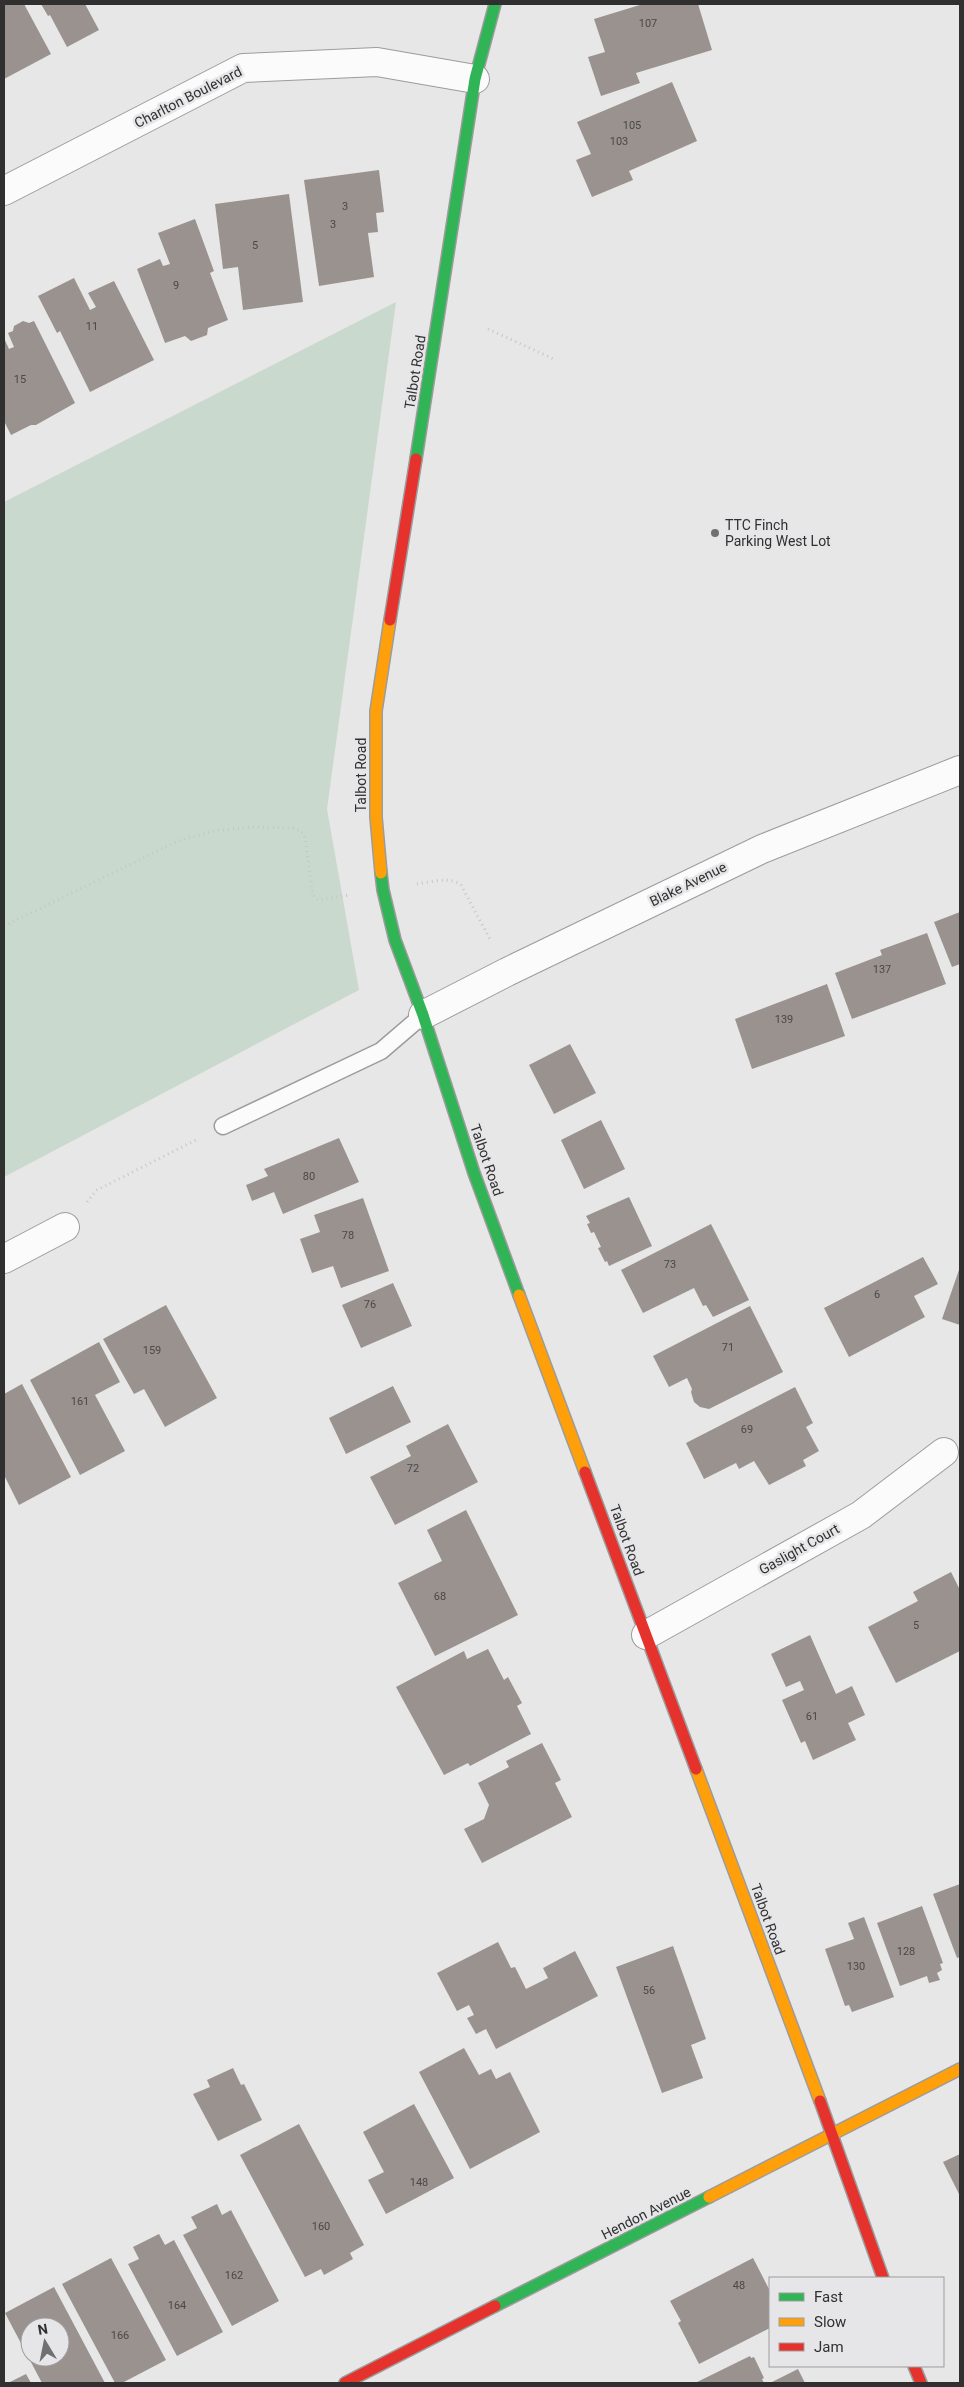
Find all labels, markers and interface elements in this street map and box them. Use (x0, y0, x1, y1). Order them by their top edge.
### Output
house number: 107 (639, 17, 657, 30)
street label: Charlton Boulevard (132, 63, 244, 131)
house number: 105 (623, 119, 641, 132)
house number: 103 (610, 135, 628, 148)
house number: 3 (342, 200, 348, 213)
house number: 3 (330, 218, 336, 231)
house number: 5 (252, 239, 258, 252)
house number: 9 (173, 279, 179, 292)
house number: 11 (86, 320, 98, 333)
street label: Talbot Road (401, 334, 429, 410)
house number: 15 (14, 373, 26, 386)
place label: TTC Finch Parking West Lot (725, 517, 831, 549)
marker: TTC Finch Parking West Lot (709, 527, 721, 539)
street label: Talbot Road (353, 738, 369, 812)
street label: Blake Avenue (647, 859, 729, 909)
house number: 137 (873, 963, 891, 976)
house number: 139 (775, 1013, 793, 1026)
street label: Talbot Road (467, 1122, 507, 1198)
house number: 80 (303, 1170, 315, 1183)
house number: 78 (342, 1229, 354, 1242)
house number: 73 (664, 1258, 676, 1271)
house number: 6 (874, 1288, 880, 1301)
house number: 76 (364, 1298, 376, 1311)
house number: 71 (722, 1341, 734, 1354)
house number: 159 (143, 1344, 161, 1357)
house number: 161 (71, 1395, 89, 1408)
house number: 69 (741, 1423, 753, 1436)
house number: 72 (407, 1462, 419, 1475)
street label: Talbot Road (607, 1502, 647, 1578)
street label: Gaslight Court (756, 1520, 842, 1578)
house number: 68 (434, 1590, 446, 1603)
house number: 5 (913, 1619, 919, 1632)
house number: 61 (806, 1710, 818, 1723)
street label: Talbot Road (748, 1881, 788, 1957)
house number: 128 (897, 1945, 915, 1958)
house number: 130 (847, 1960, 865, 1973)
house number: 56 (643, 1984, 655, 1997)
house number: 148 (410, 2176, 428, 2189)
street label: Hendon Avenue (599, 2184, 693, 2242)
house number: 160 (312, 2220, 330, 2233)
house number: 162 (225, 2269, 243, 2282)
legend (769, 2277, 944, 2367)
house number: 48 (733, 2279, 745, 2292)
text: Fast (814, 2288, 843, 2306)
house number: 164 (168, 2299, 186, 2312)
text: Slow (814, 2313, 846, 2331)
north arrow (20, 2317, 70, 2367)
text: N (36, 2320, 49, 2338)
house number: 166 (111, 2329, 129, 2342)
text: Jam (814, 2338, 844, 2356)

